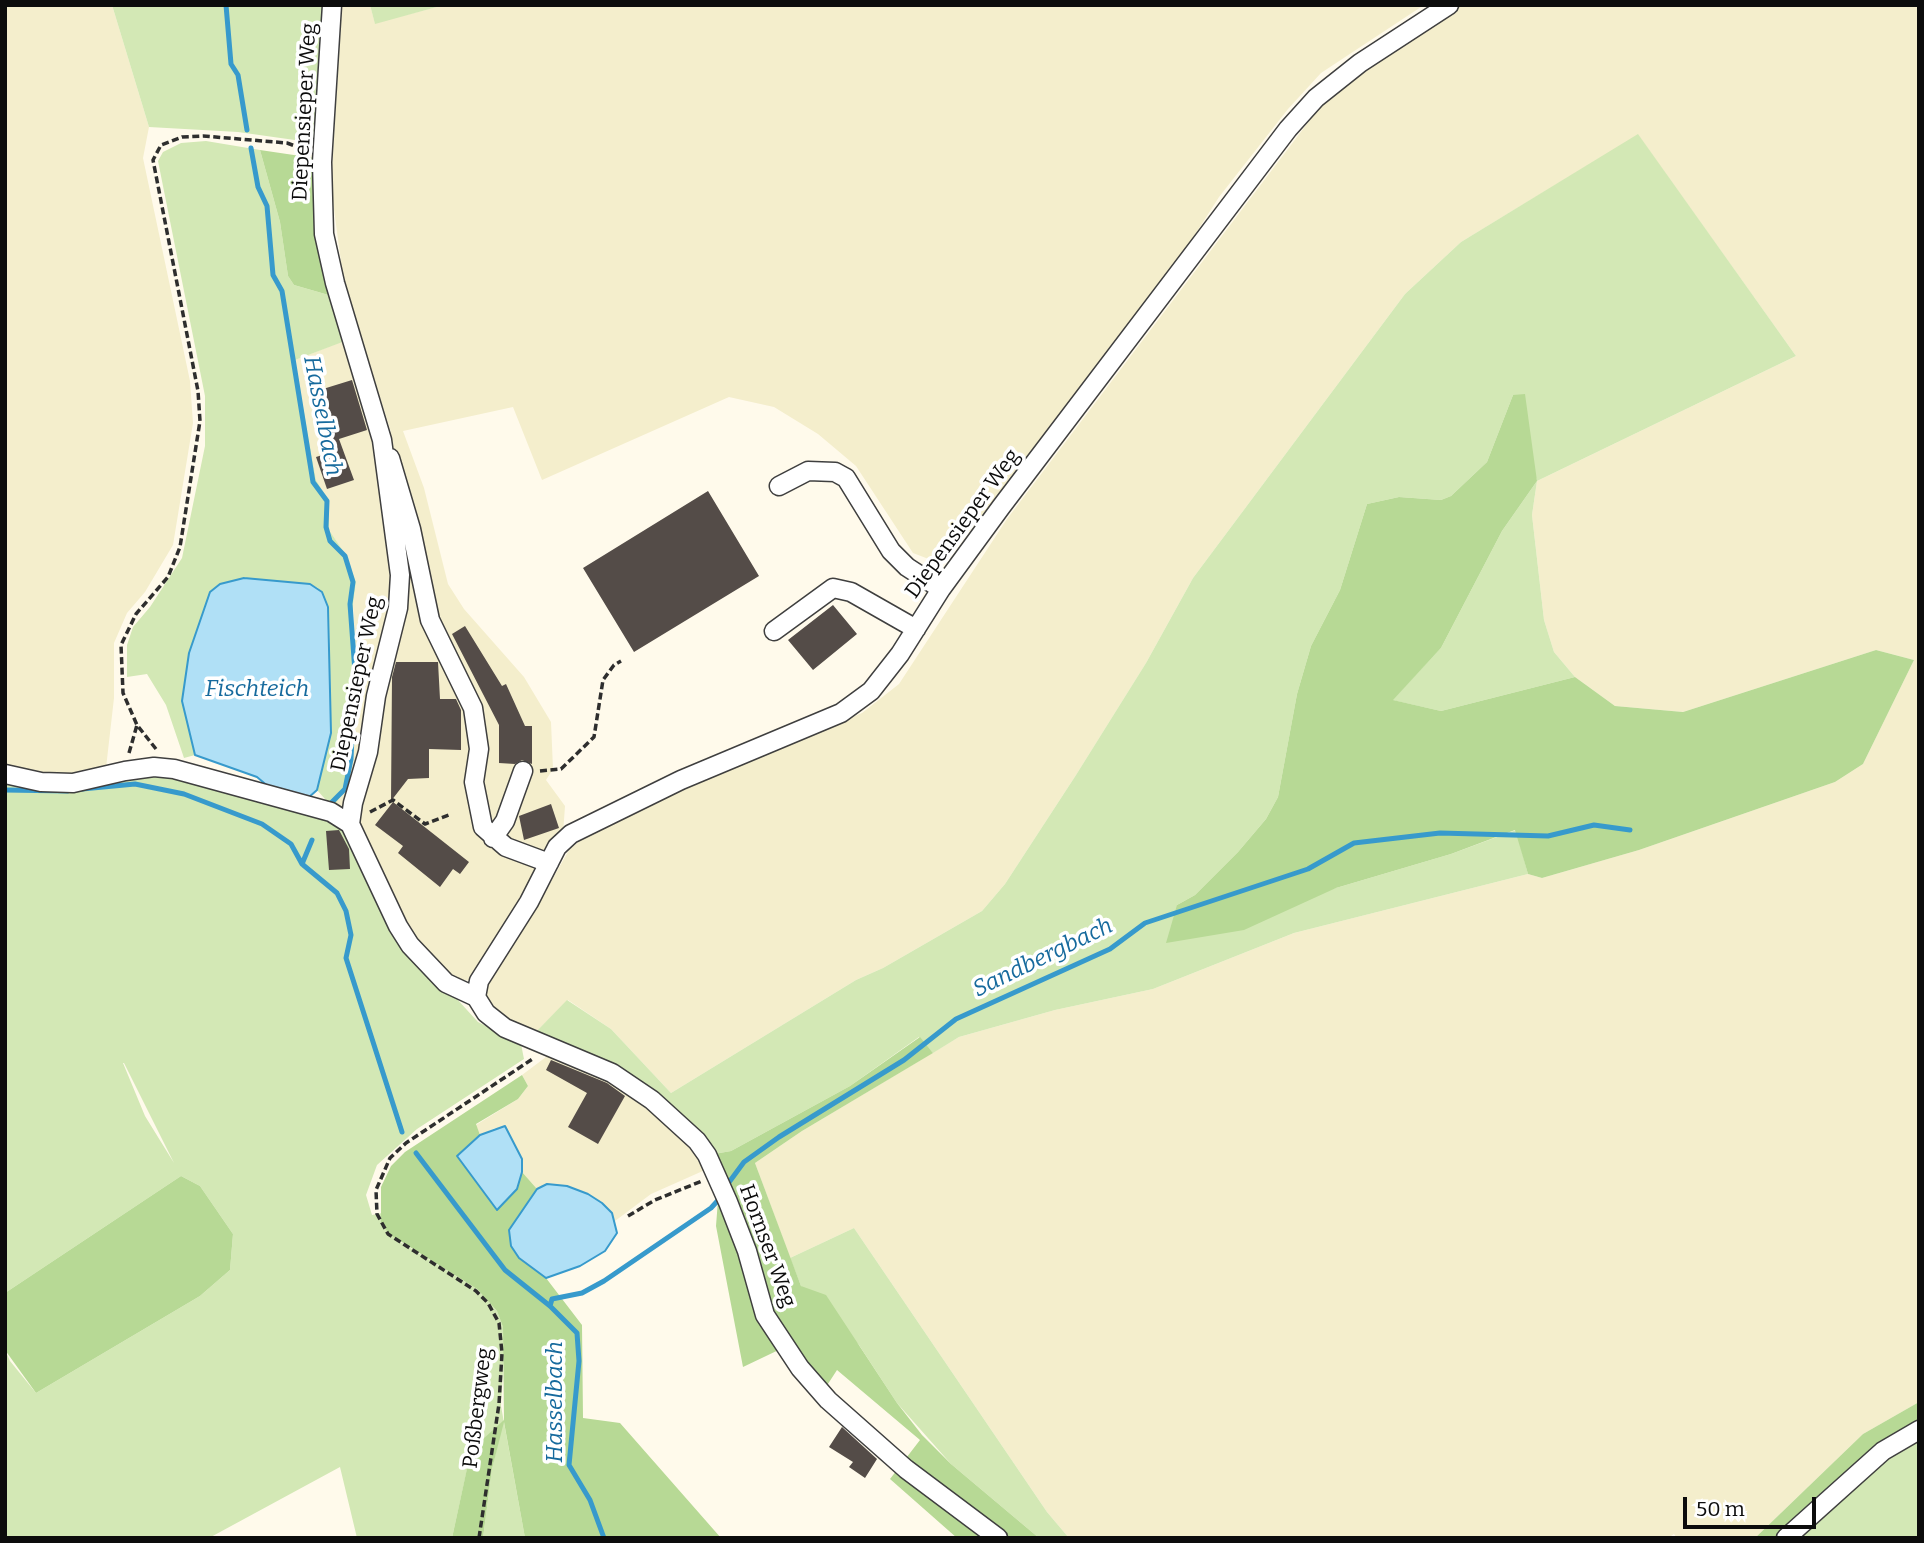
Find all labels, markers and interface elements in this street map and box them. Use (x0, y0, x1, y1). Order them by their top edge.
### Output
street label: Diepensieper Weg (288, 22, 322, 202)
water label: Hasselbach (297, 354, 347, 478)
street label: Diepensieper Weg (900, 444, 1026, 604)
street label: Diepensieper Weg (326, 594, 388, 774)
water label: Fischteich (205, 676, 309, 704)
water label: Sandbergbach (969, 912, 1117, 1004)
street label: Hornser Weg (733, 1181, 801, 1311)
water label: Hasselbach (542, 1341, 570, 1463)
street label: Poßbergweg (458, 1346, 498, 1470)
scale bar (1686, 1484, 1819, 1528)
text: 50 m (1696, 1496, 1745, 1522)

